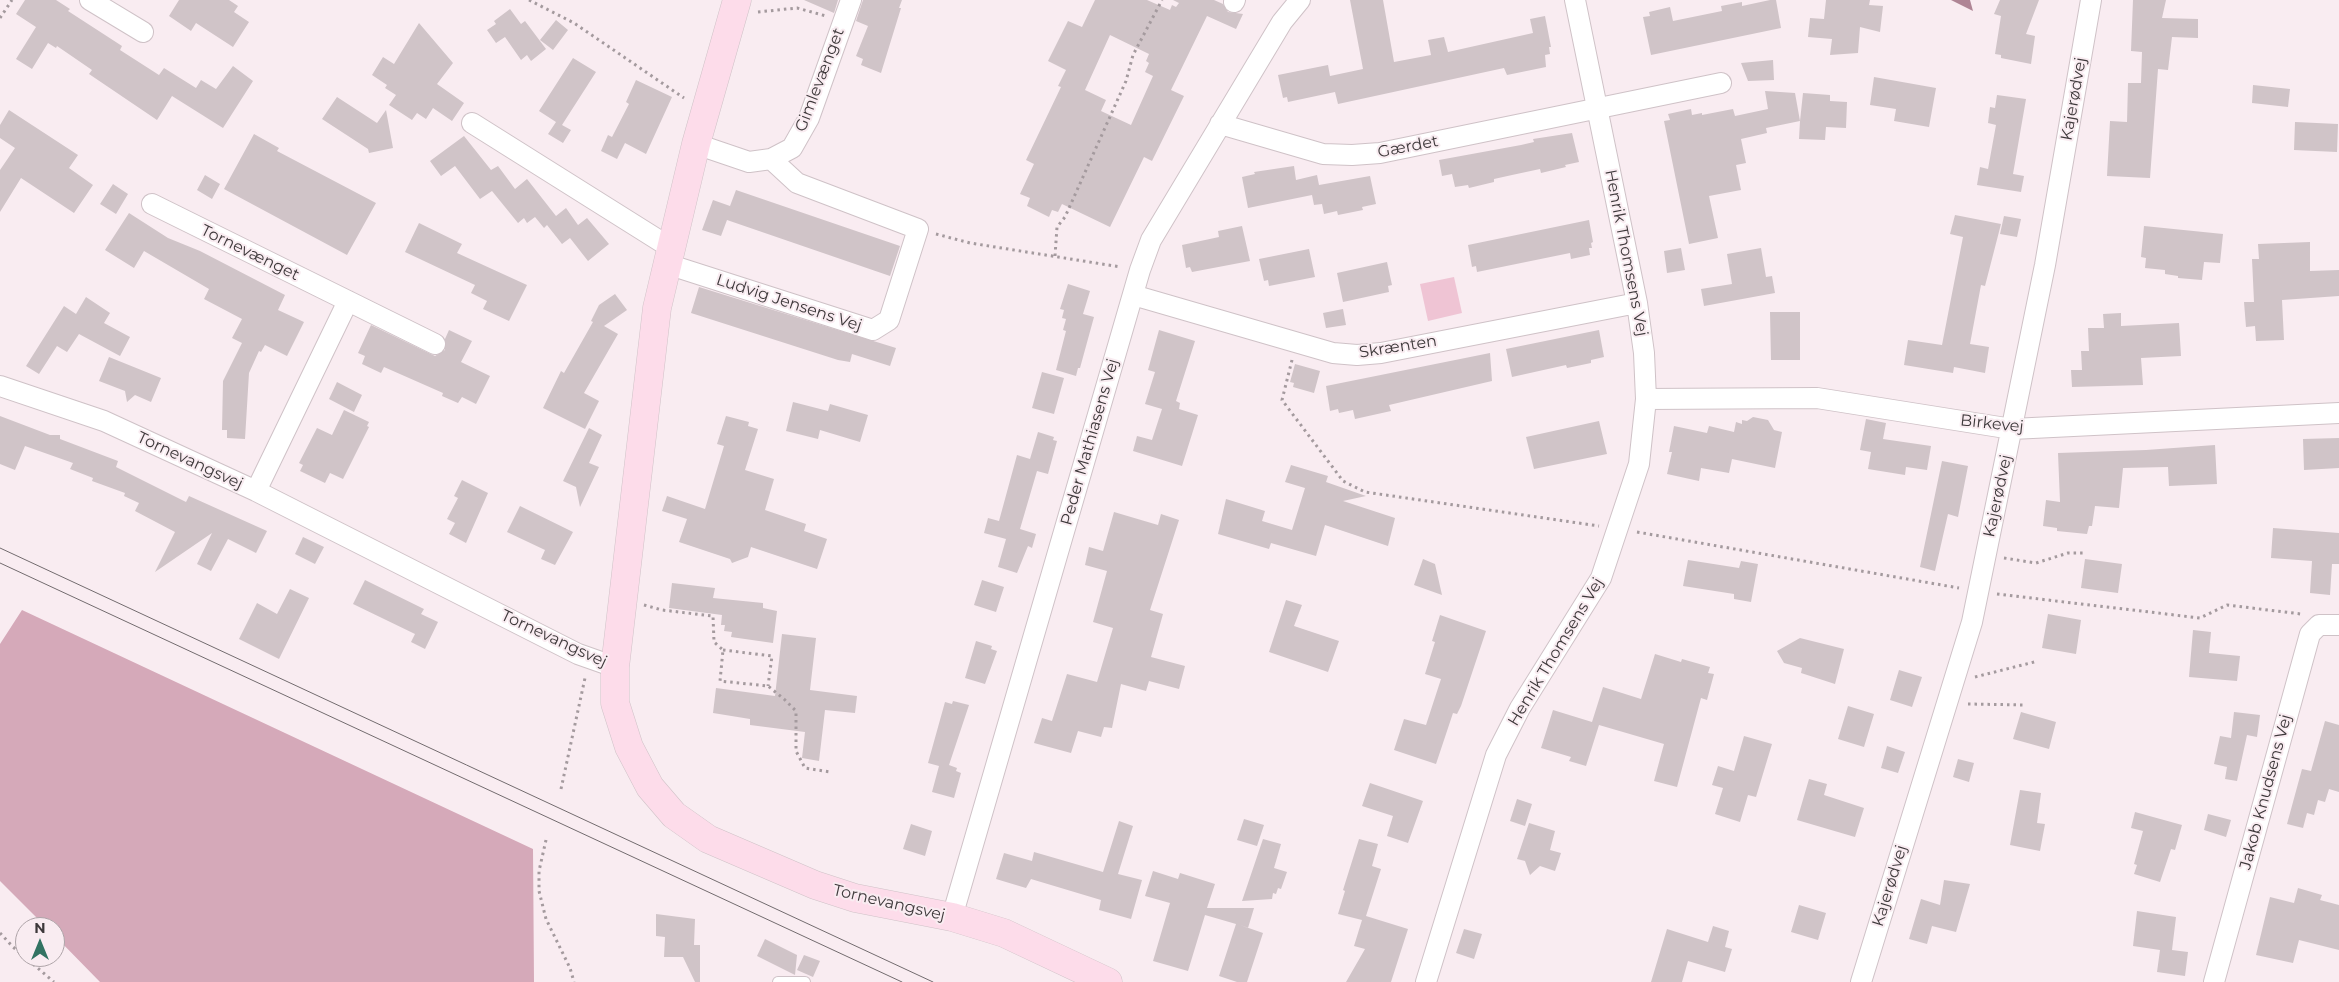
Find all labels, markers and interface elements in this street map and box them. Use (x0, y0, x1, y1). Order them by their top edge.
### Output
street label: Gimlevænget (791, 25, 849, 135)
street label: Kajerødvej (2057, 56, 2091, 142)
street label: Gærdet (1376, 132, 1440, 162)
street label: Henrik Thomsens Vej (1600, 168, 1652, 338)
street label: Tornevænget (198, 221, 302, 285)
street label: Ludvig Jensens Vej (714, 270, 864, 336)
street label: Skrænten (1358, 331, 1438, 363)
street label: Peder Mathiasens Vej (1057, 357, 1123, 527)
street label: Birkevej (1959, 411, 2025, 437)
street label: Tornevangsvej (134, 428, 246, 494)
street label: Kajerødvej (1980, 453, 2016, 539)
street label: Henrik Thomsens Vej (1504, 574, 1608, 730)
street label: Tornevangsvej (498, 606, 610, 672)
street label: Jakob Knudsens Vej (2236, 712, 2296, 872)
street label: Kajerødvej (1869, 843, 1911, 929)
street label: Tornevangsvej (831, 881, 947, 925)
north arrow (15, 917, 65, 967)
text: N (34, 919, 46, 937)

